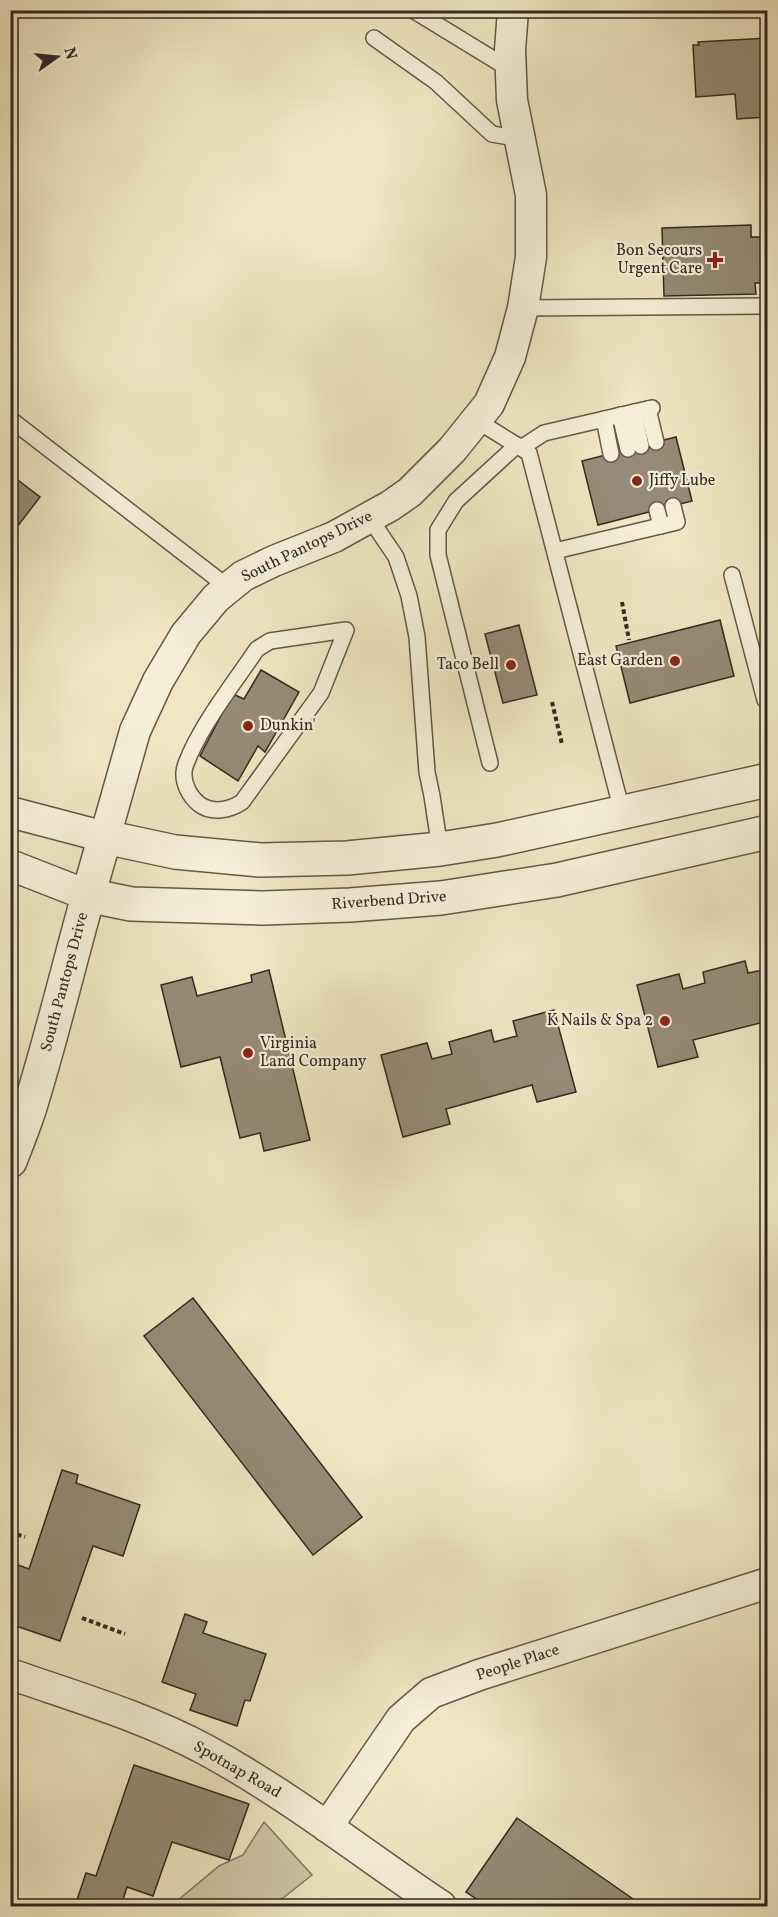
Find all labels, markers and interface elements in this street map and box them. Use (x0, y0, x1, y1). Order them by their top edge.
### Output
north arrow (27, 27, 87, 87)
text: N (57, 45, 82, 62)
place label: Bon Secours Urgent Care (616, 240, 702, 280)
marker: Bon Secours Urgent Care (706, 251, 724, 269)
place label: Jiffy Lube (649, 470, 715, 492)
marker: Jiffy Lube (630, 474, 644, 488)
street label: South Pantops Drive (238, 506, 376, 588)
place label: East Garden (577, 650, 663, 672)
place label: Taco Bell (437, 654, 499, 676)
marker: East Garden (668, 654, 682, 668)
marker: Taco Bell (504, 658, 518, 672)
place label: Dunkin' (260, 715, 316, 737)
marker: Dunkin' (241, 719, 255, 733)
street label: Riverbend Drive (331, 886, 447, 916)
street label: South Pantops Drive (36, 910, 94, 1054)
place label: K Nails & Spa 2 (547, 1010, 653, 1032)
marker: K Nails & Spa 2 (658, 1014, 672, 1028)
place label: Virginia Land Company (260, 1033, 367, 1073)
marker: Virginia Land Company (241, 1046, 255, 1060)
street label: People Place (473, 1639, 563, 1687)
street label: Spotnap Road (189, 1736, 285, 1804)

